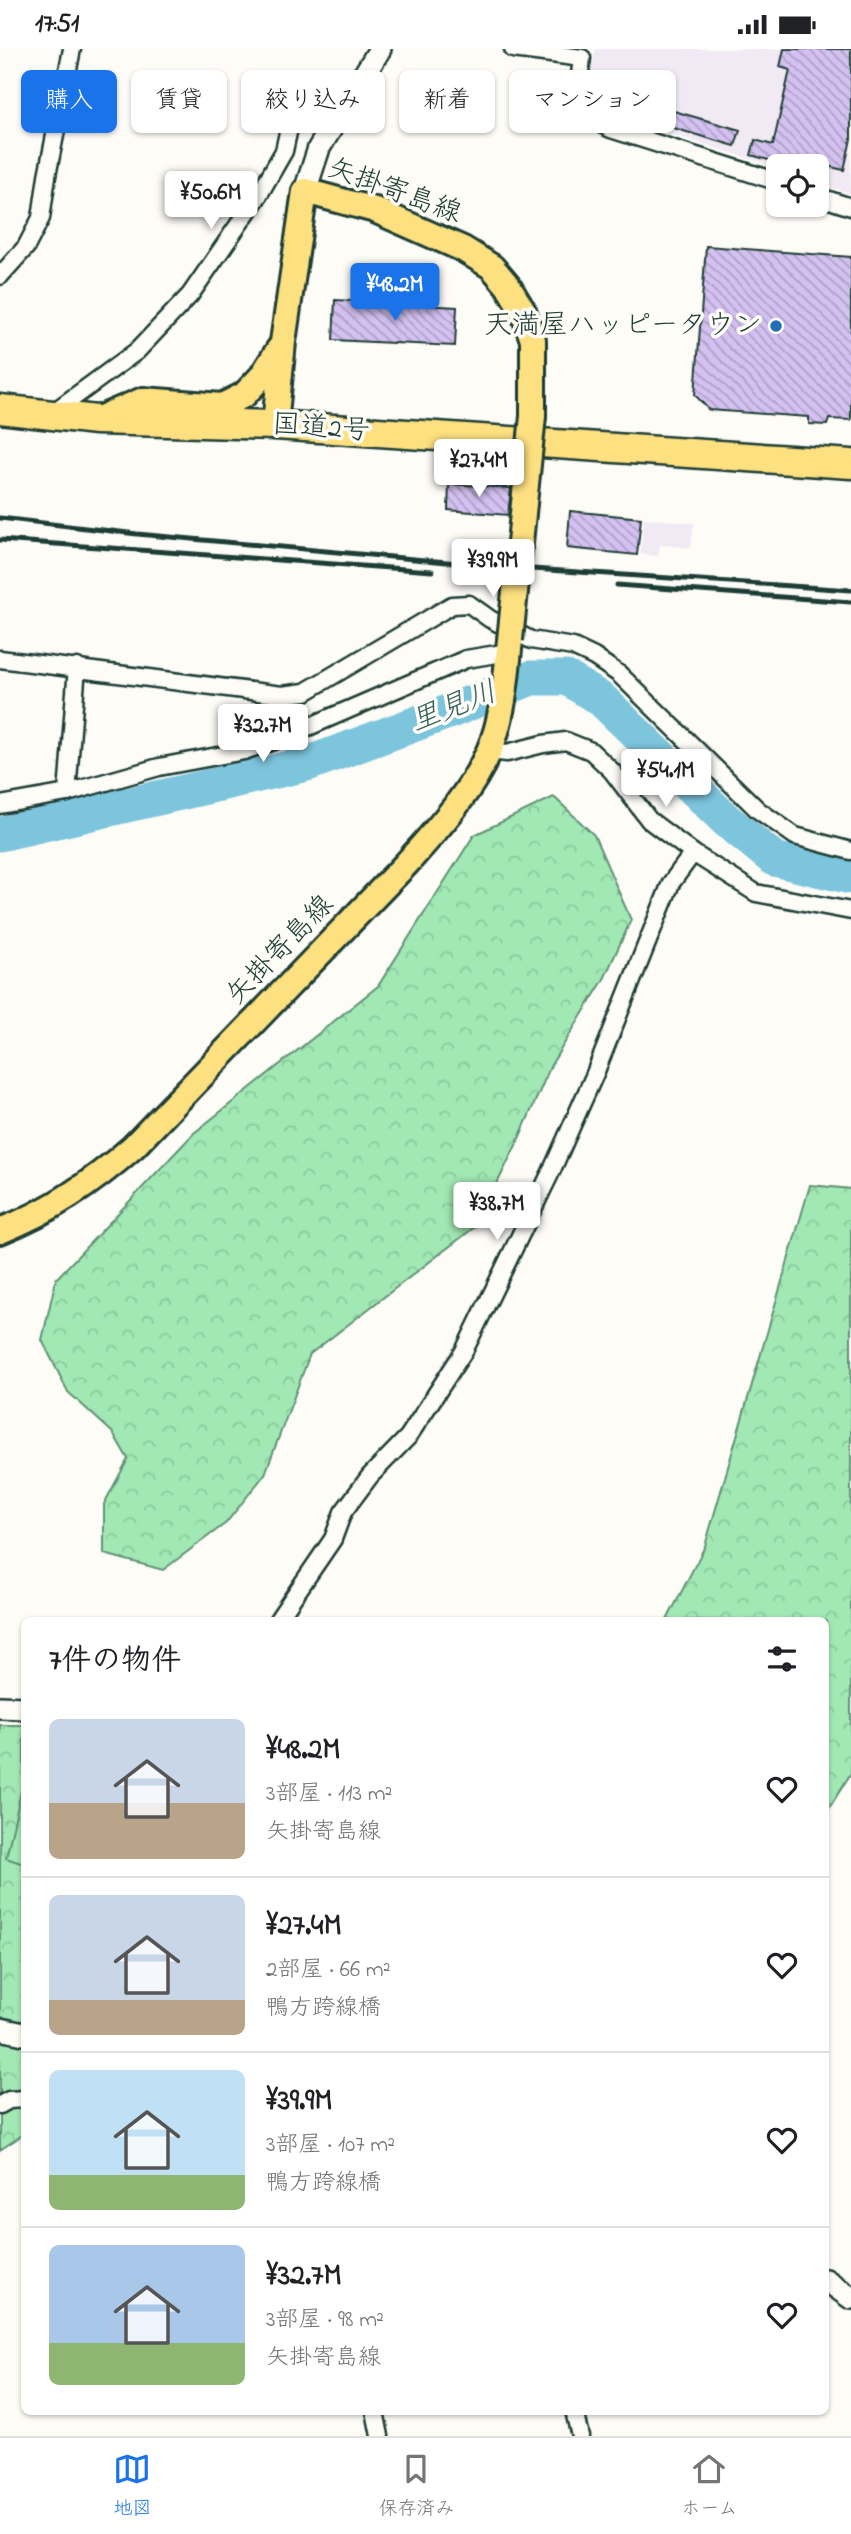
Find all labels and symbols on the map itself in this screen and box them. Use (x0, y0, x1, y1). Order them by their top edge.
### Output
street label: 矢掛寄島線 (321, 149, 467, 235)
pin: ¥50.6M (154, 171, 268, 231)
pin: ¥48.2M (338, 264, 452, 323)
place label: 天満屋ハッピータウン (484, 306, 762, 347)
marker: 天満屋ハッピータウン (768, 318, 784, 334)
street label: 国道2号 (271, 405, 371, 453)
pin: ¥27.4M (422, 440, 536, 499)
pin: ¥39.9M (436, 539, 550, 599)
water label: 里見川 (404, 671, 504, 745)
pin: ¥32.7M (206, 705, 320, 764)
pin: ¥54.1M (609, 749, 723, 809)
street label: 矢掛寄島線 (218, 886, 344, 1016)
pin: ¥38.7M (440, 1183, 554, 1242)

